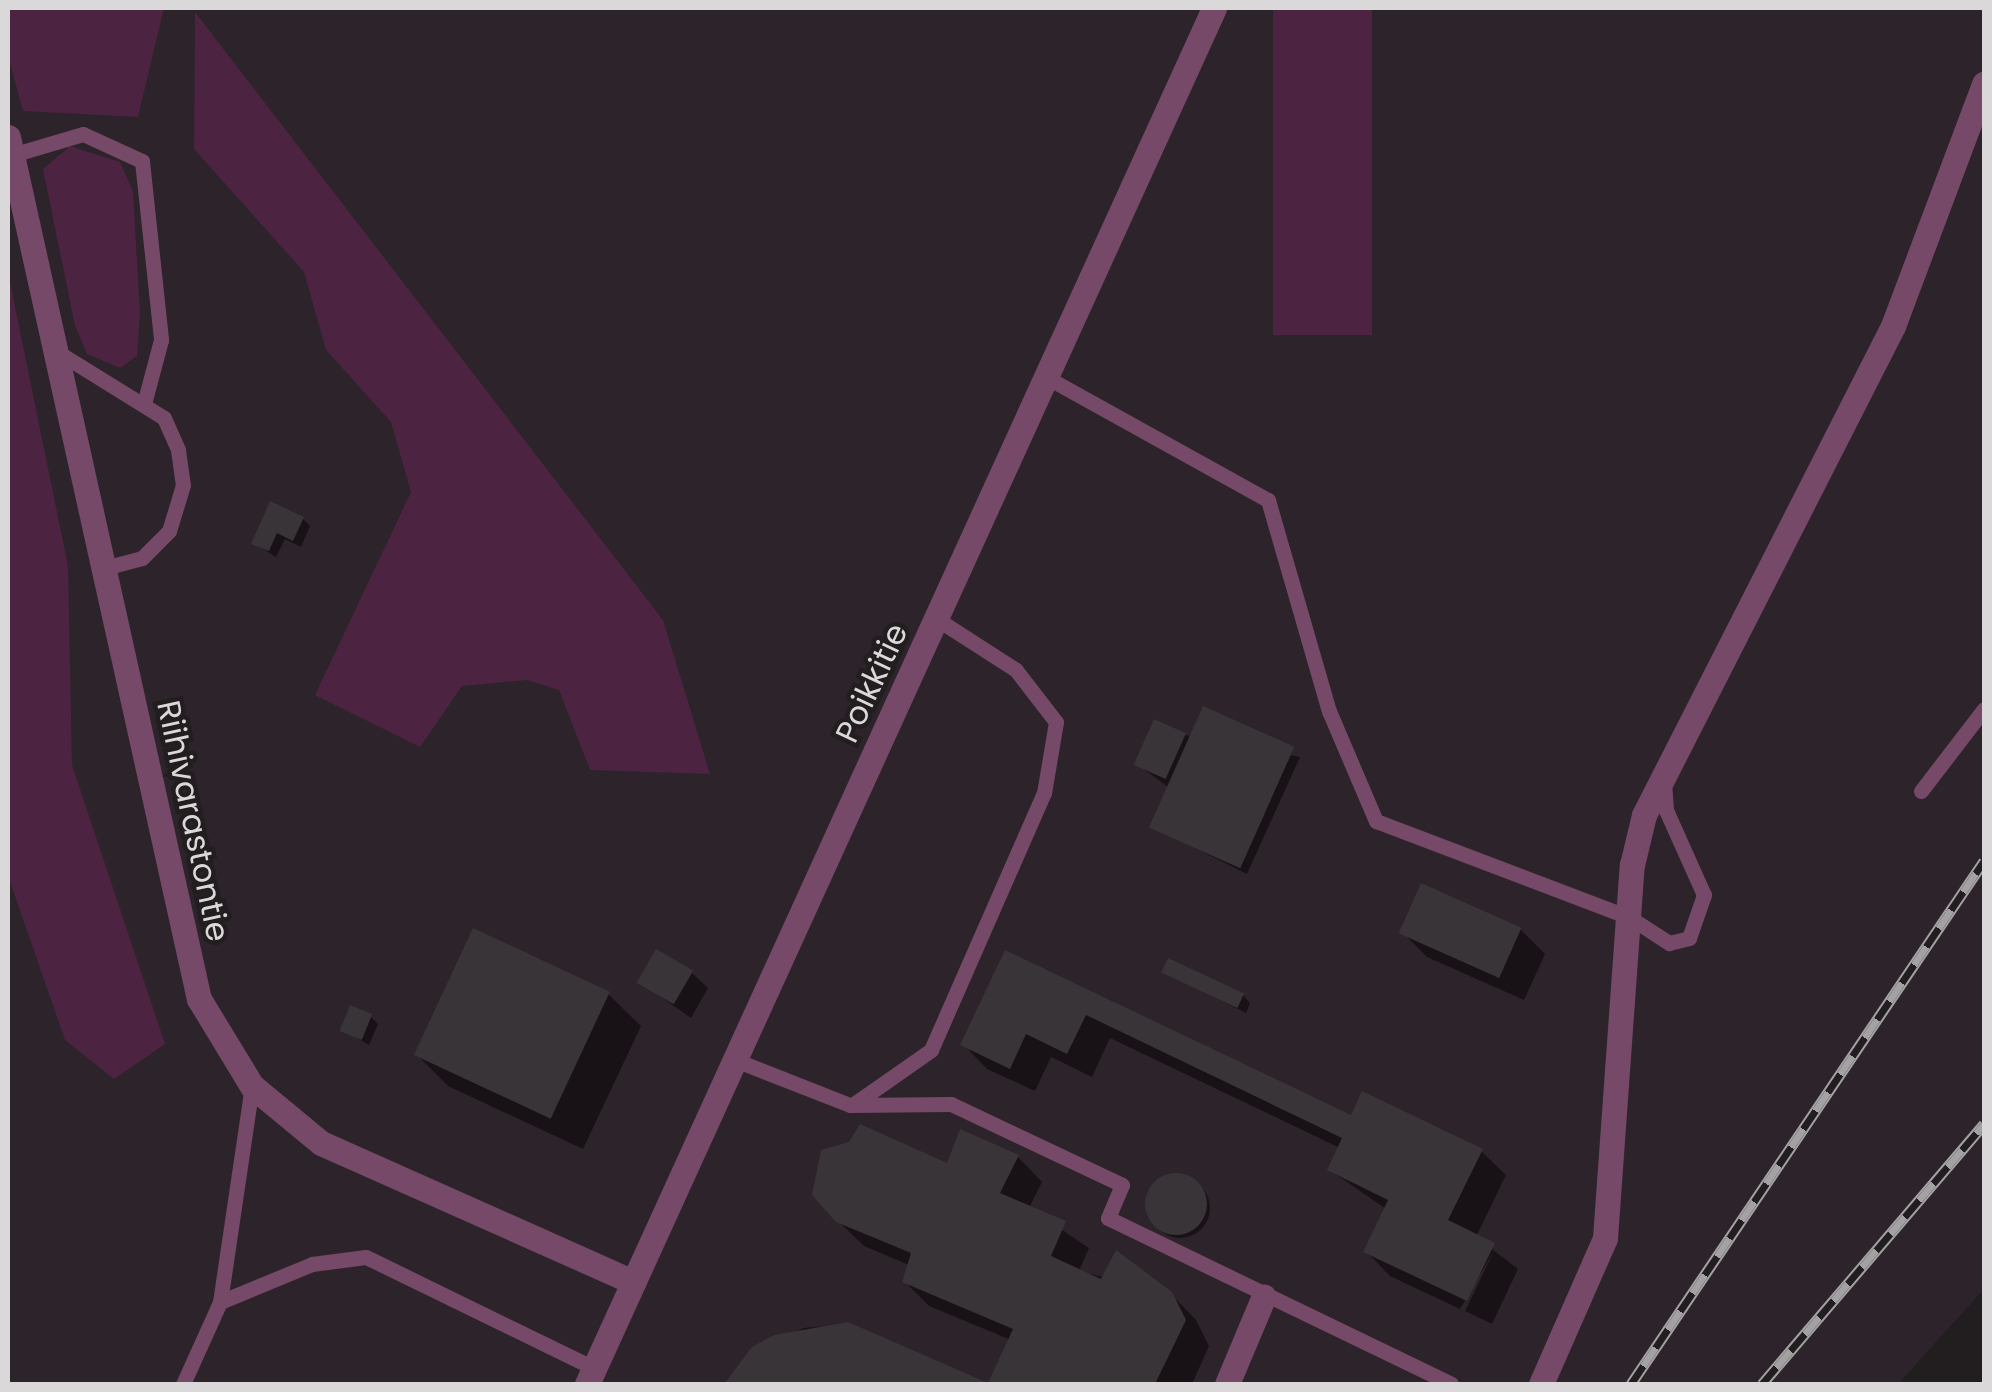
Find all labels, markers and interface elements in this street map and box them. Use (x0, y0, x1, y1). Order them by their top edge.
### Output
street label: Poikkitie (828, 617, 916, 749)
street label: Riihivarastontie (149, 697, 237, 945)

